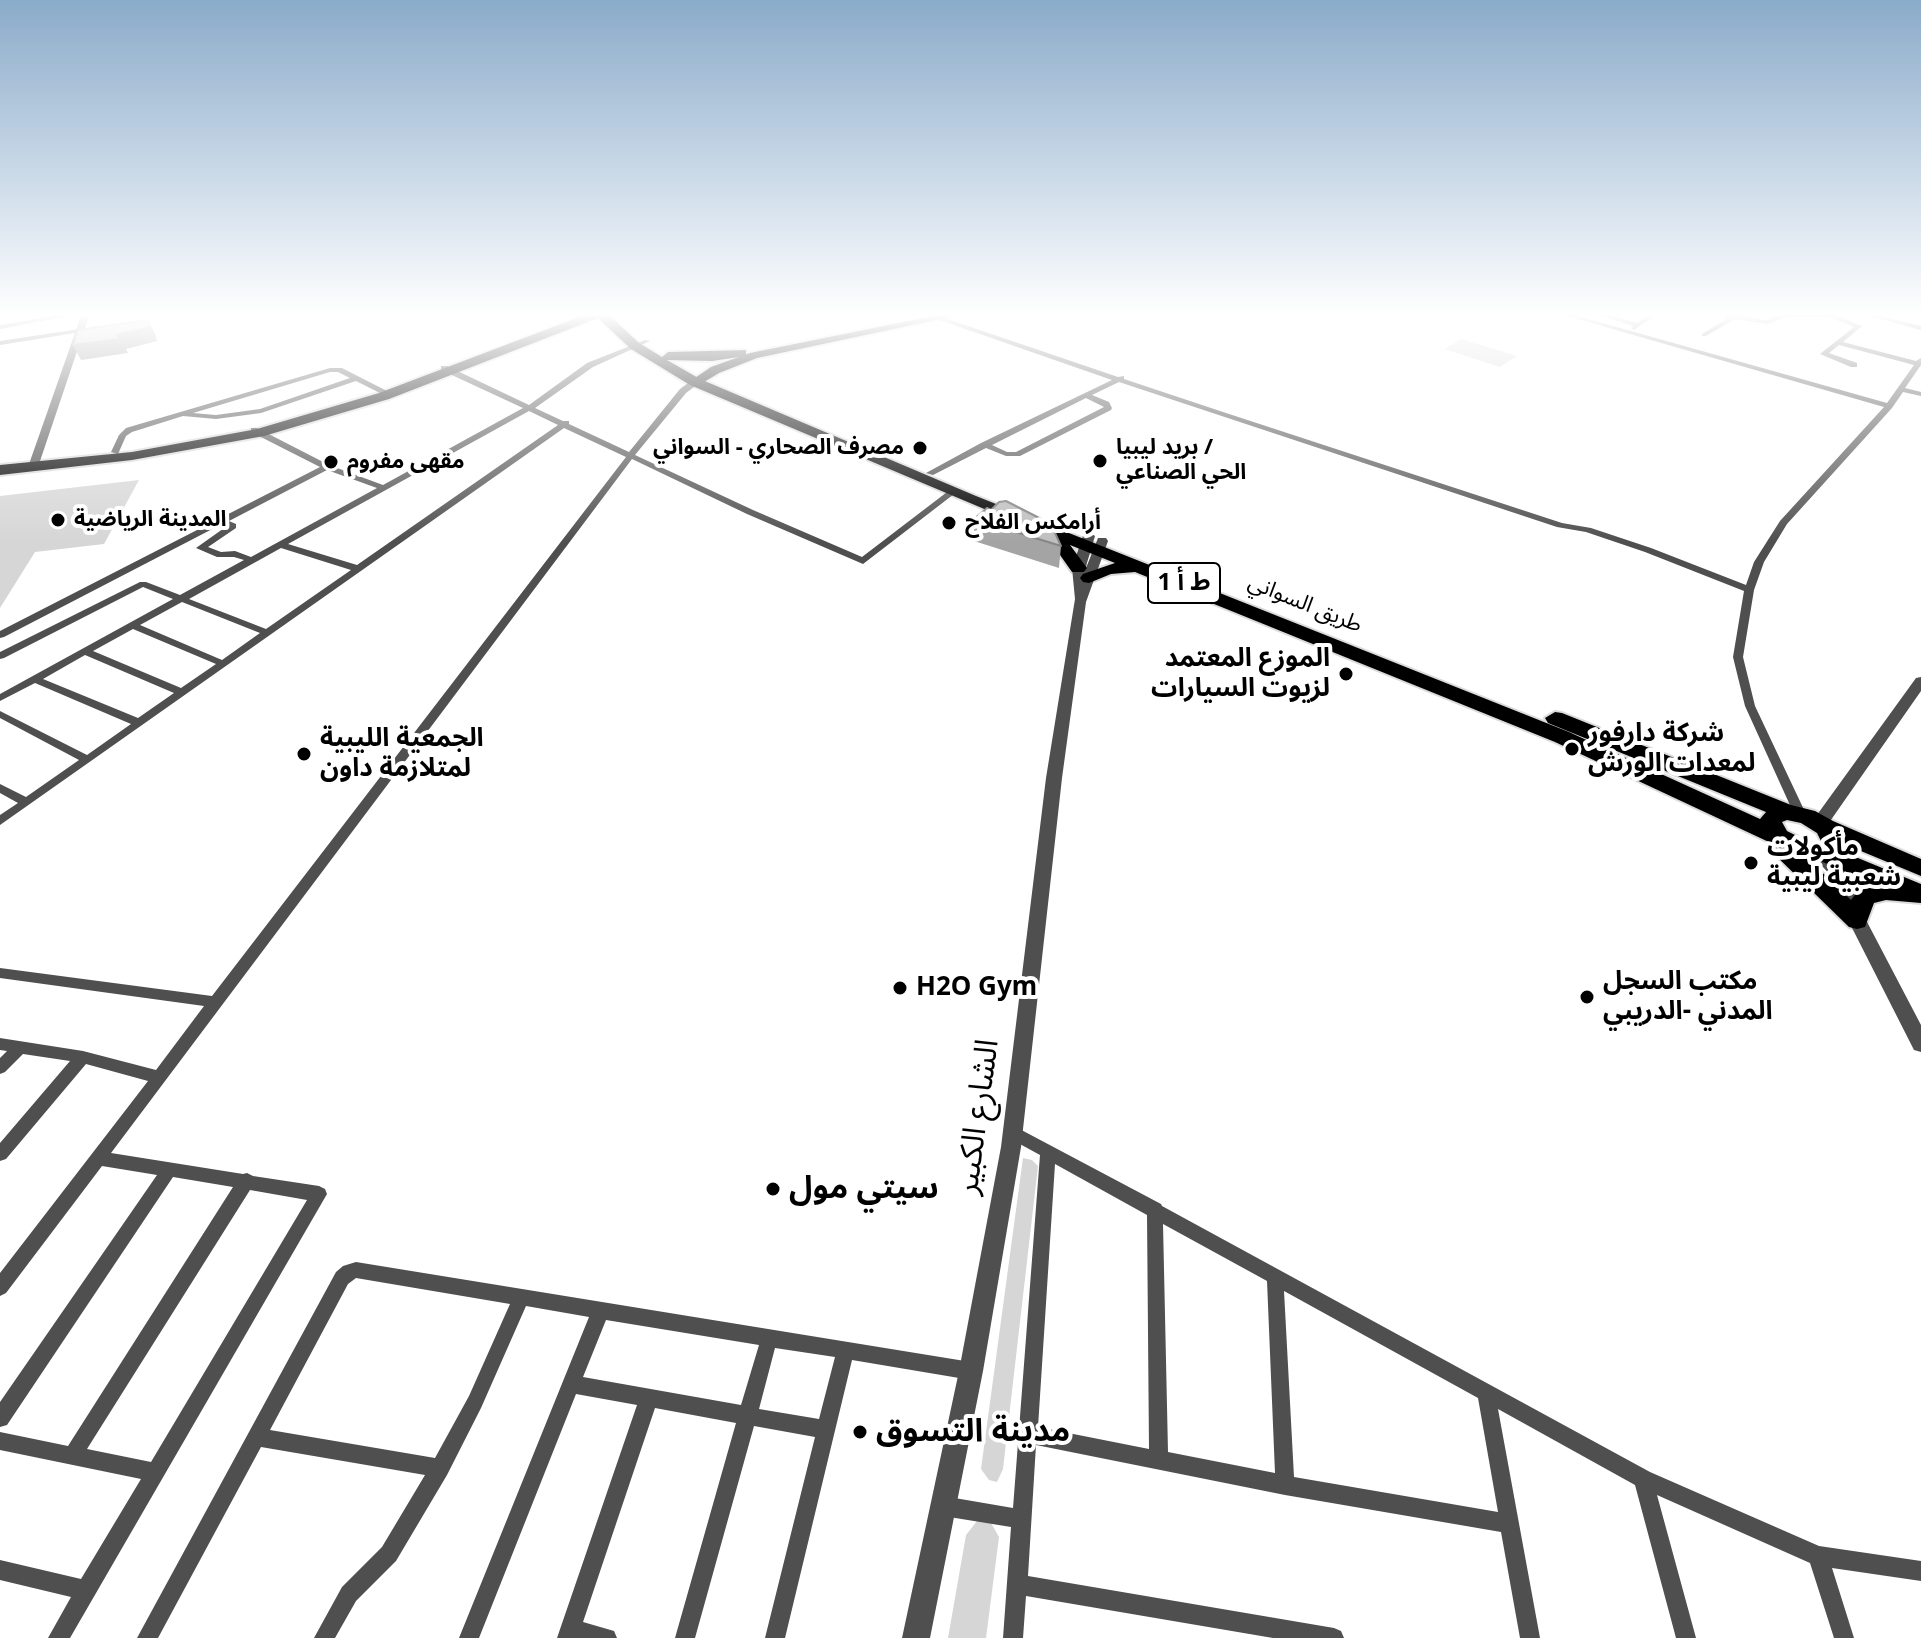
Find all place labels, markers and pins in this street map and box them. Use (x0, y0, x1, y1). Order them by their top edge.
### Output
place label: مصرف الصحاري - السواني (653, 435, 904, 461)
place label: بريد ليبيا / الحي الصناعي (1116, 435, 1246, 486)
marker: مصرف الصحاري - السواني (911, 439, 929, 457)
place label: مقهى مفروم (347, 449, 465, 475)
marker: بريد ليبيا / الحي الصناعي (1091, 452, 1109, 470)
marker: مقهى مفروم (322, 453, 340, 471)
place label: المدينة الرياضية (74, 507, 226, 533)
place label: أرامكس الفلاح (965, 510, 1101, 536)
marker: المدينة الرياضية (49, 511, 67, 529)
marker: أرامكس الفلاح (940, 514, 958, 532)
place label: الموزع المعتمد لزيوت السيارات (1151, 643, 1330, 704)
marker: الموزع المعتمد لزيوت السيارات (1337, 665, 1355, 683)
place label: شركة دارفور لمعدات الورش (1588, 718, 1756, 780)
place label: الجمعية الليبية لمتلازمة داون (320, 723, 484, 784)
marker: شركة دارفور لمعدات الورش (1563, 740, 1581, 758)
marker: الجمعية الليبية لمتلازمة داون (295, 745, 313, 763)
place label: مأكولات شعبية ليبية (1767, 832, 1901, 894)
marker: مأكولات شعبية ليبية (1742, 854, 1760, 872)
place label: مكتب السجل المدني -الدريبي (1603, 966, 1773, 1028)
place label: H2O Gym (916, 972, 1037, 1004)
marker: H2O Gym (891, 979, 909, 997)
marker: مكتب السجل المدني -الدريبي (1578, 988, 1596, 1006)
place label: سيتي مول (789, 1170, 939, 1208)
marker: سيتي مول (764, 1180, 782, 1198)
place label: مدينة التسوق (876, 1413, 1070, 1451)
marker: مدينة التسوق (851, 1423, 869, 1441)

